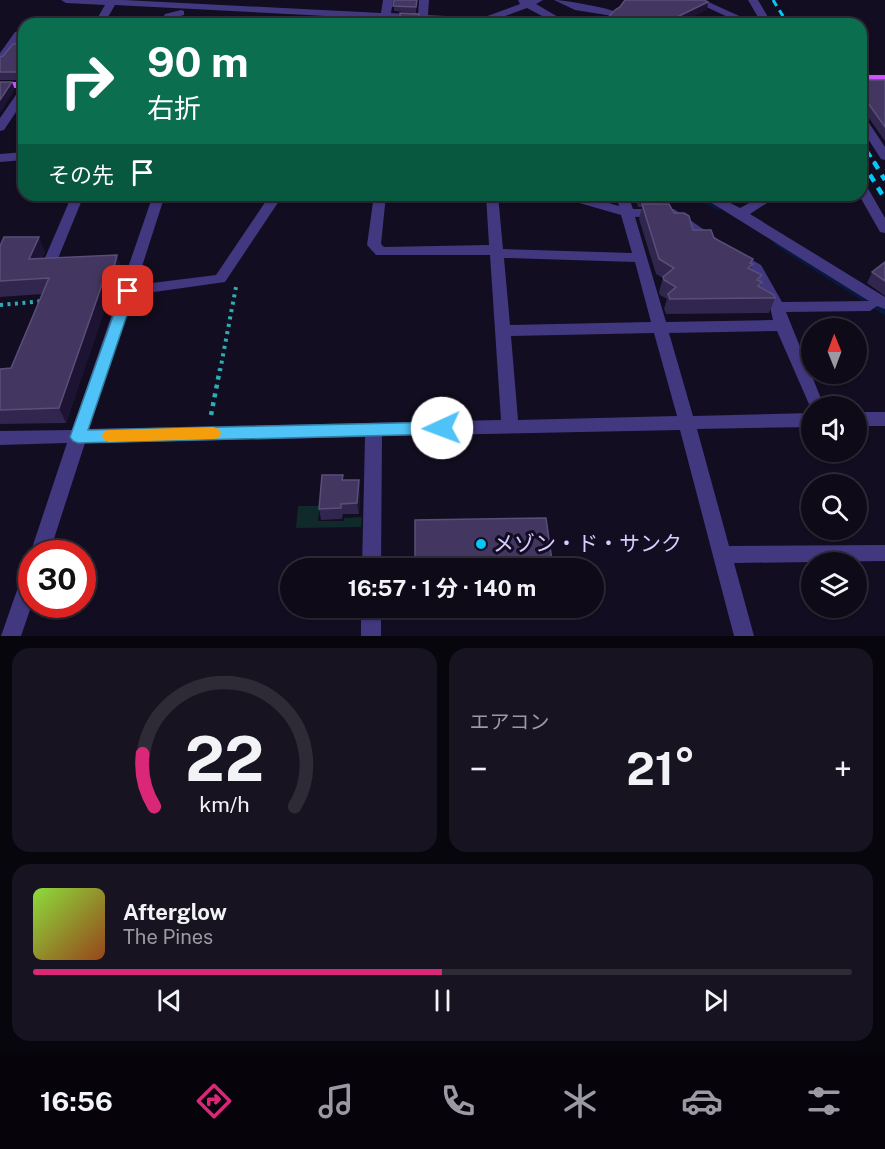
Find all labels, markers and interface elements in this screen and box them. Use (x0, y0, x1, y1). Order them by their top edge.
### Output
text: 90 m (147, 37, 249, 86)
icon: right (48, 42, 126, 120)
text: 右折 (147, 92, 201, 124)
icon: arrive (126, 156, 159, 189)
text: その先 (48, 162, 114, 188)
pin (102, 265, 153, 316)
icon: arrive (111, 274, 144, 307)
north arrow (801, 318, 867, 384)
map controls (801, 318, 867, 618)
position arrow (410, 396, 474, 460)
button: sound (801, 396, 867, 462)
button: search (801, 474, 867, 540)
place label: メゾン・ド・サンク (493, 531, 682, 556)
marker: メゾン・ド・サンク (474, 537, 488, 551)
speed limit sign: 30 (18, 540, 96, 618)
button: layers (801, 552, 867, 618)
text: 16:57 · 1 分 · 140 m (348, 575, 536, 601)
text: エアコン (470, 710, 550, 734)
text: 22 (185, 722, 264, 795)
text: 21° (626, 742, 695, 795)
text: − (470, 750, 488, 788)
text: + (834, 750, 852, 788)
text: km/h (199, 792, 249, 817)
text: Afterglow (123, 899, 227, 925)
text: The Pines (123, 925, 213, 949)
icon: previous (153, 984, 186, 1017)
icon: pause (426, 984, 459, 1017)
icon: next (699, 984, 732, 1017)
icon: directions (193, 1080, 235, 1122)
icon: music (315, 1080, 357, 1122)
icon: phone (437, 1080, 479, 1122)
icon: climate (559, 1080, 601, 1122)
icon: car (681, 1080, 723, 1122)
icon: filters (803, 1080, 845, 1122)
text: 16:56 (40, 1085, 113, 1117)

